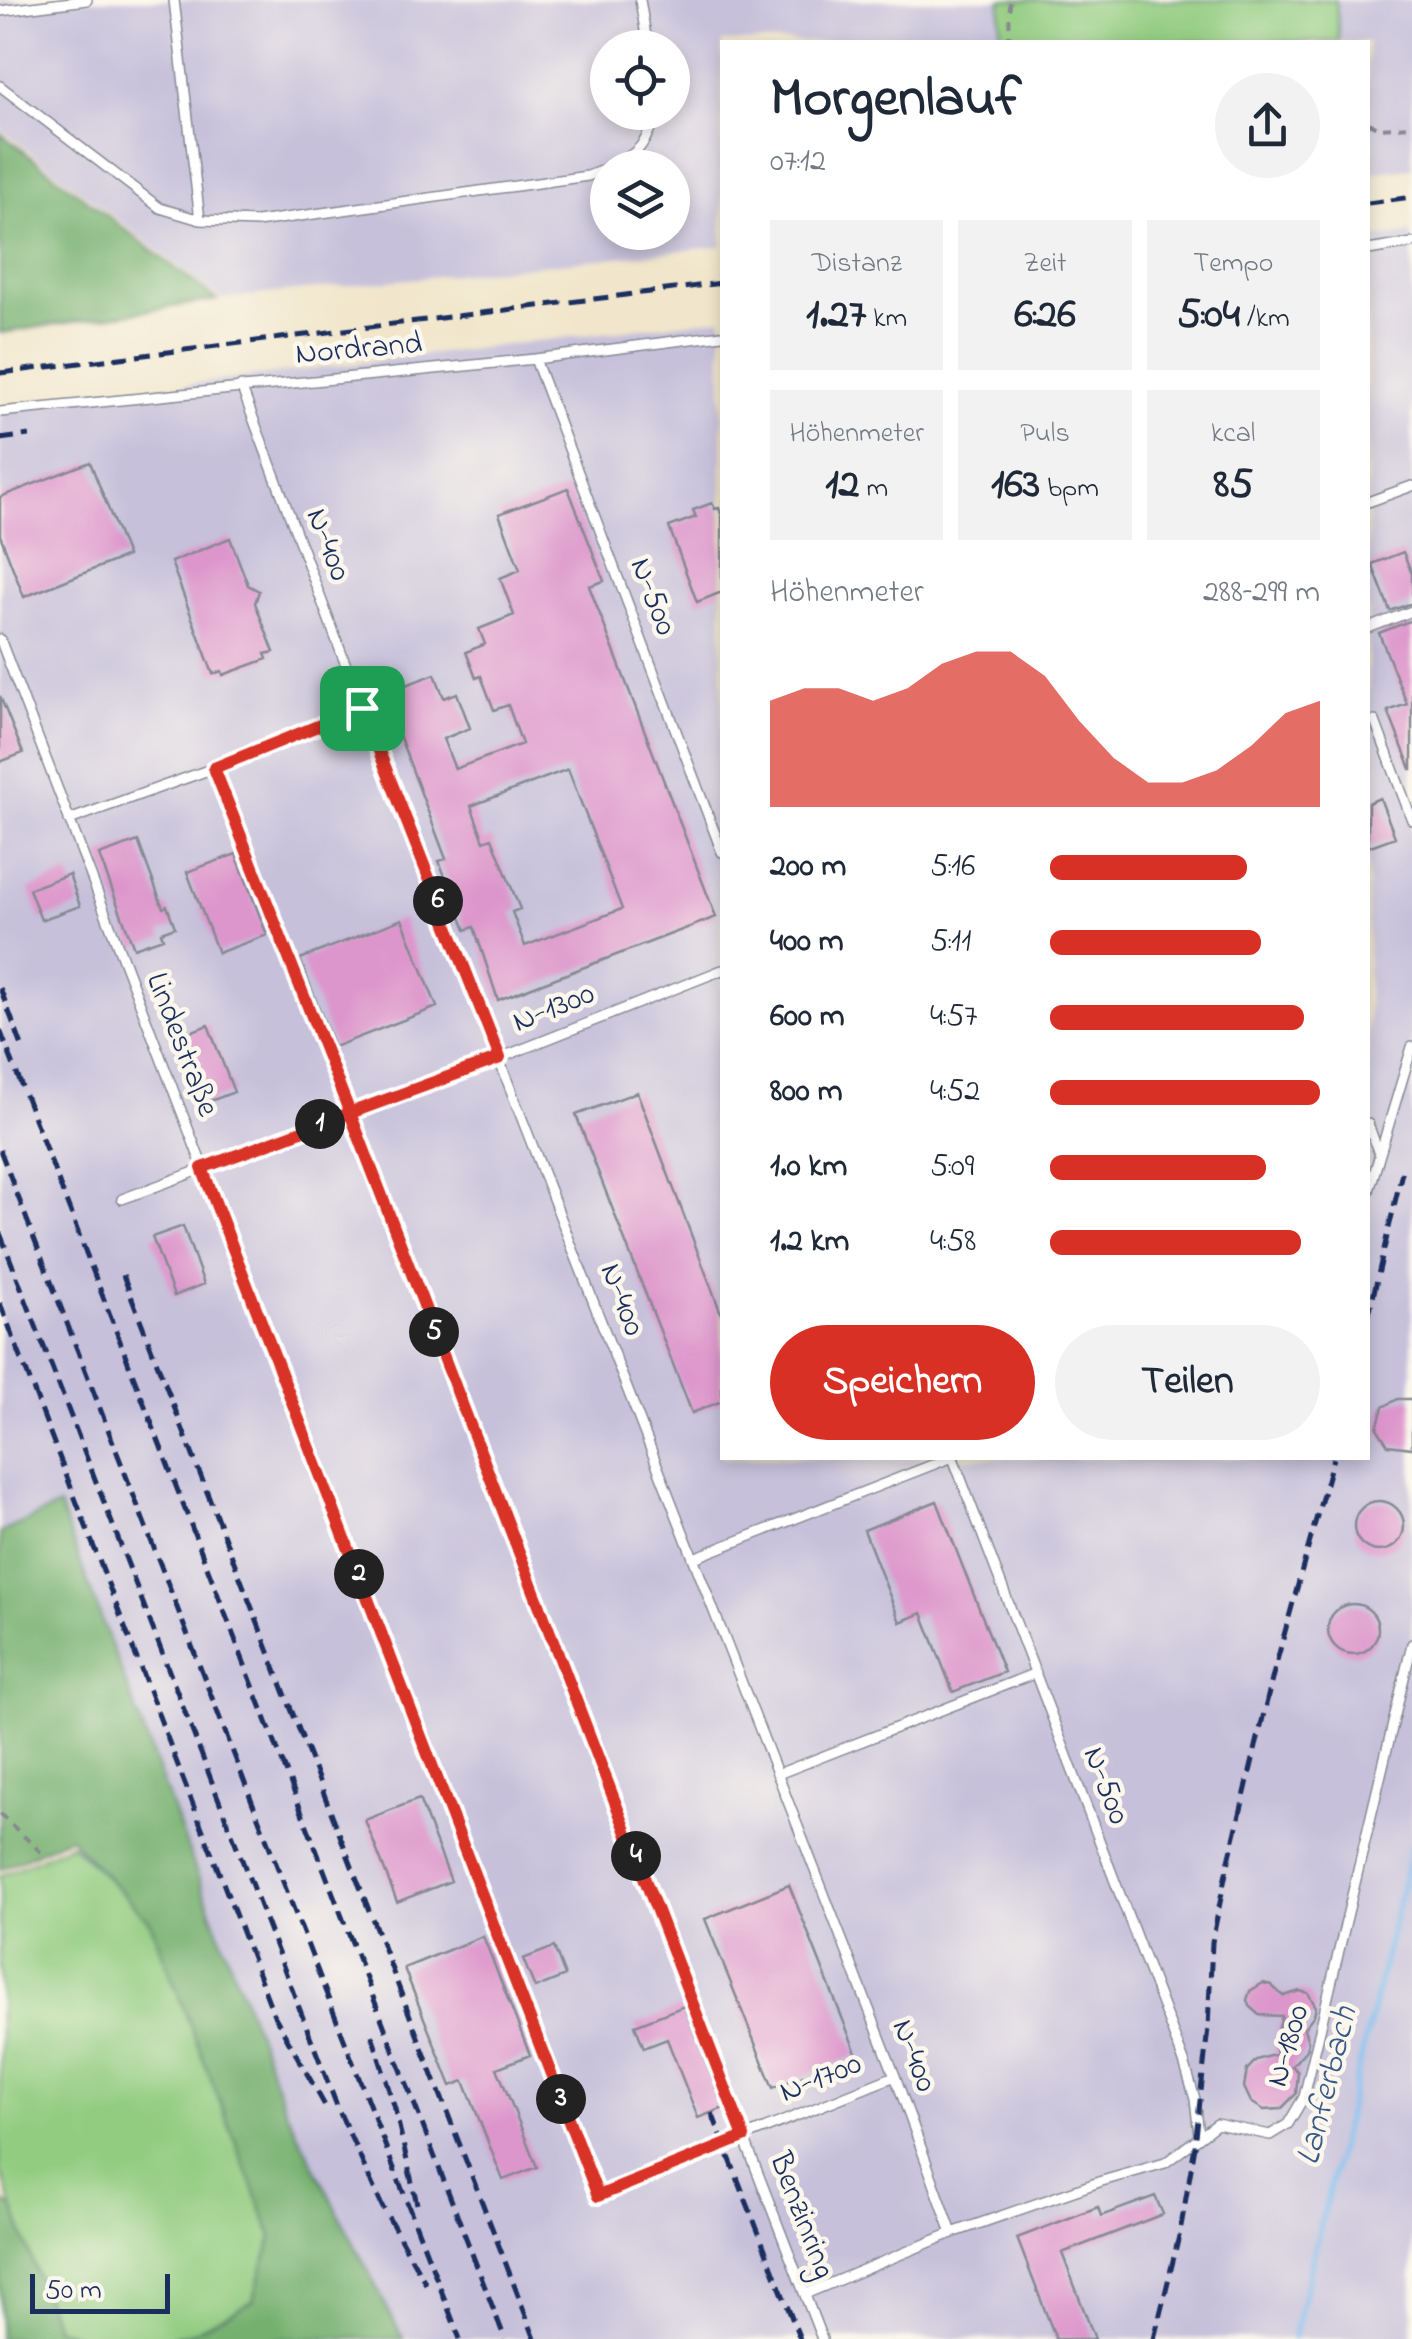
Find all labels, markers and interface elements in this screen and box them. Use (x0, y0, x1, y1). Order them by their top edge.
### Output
map controls (590, 30, 690, 250)
button: locate (590, 30, 690, 130)
text: Morgenlauf (770, 61, 1021, 141)
button: share (1215, 73, 1320, 178)
text: 07:12 (770, 139, 826, 186)
button: layers (590, 150, 690, 250)
text: Distanz (812, 244, 902, 285)
text: Zeit (1024, 244, 1066, 285)
text: Tempo (1193, 244, 1273, 285)
text: 1.27 (806, 285, 866, 346)
text: 6:26 (1014, 285, 1076, 346)
text: 5:04 (1177, 285, 1240, 346)
text: km (866, 299, 907, 340)
text: /km (1240, 299, 1290, 340)
street label: Nordrand (294, 321, 424, 379)
text: Höhenmeter (789, 414, 924, 455)
text: Puls (1020, 414, 1070, 455)
text: kcal (1211, 414, 1256, 455)
text: 12 (825, 455, 859, 516)
text: 163 (991, 455, 1040, 516)
text: 85 (1213, 455, 1253, 516)
text: m (859, 469, 888, 510)
text: bpm (1040, 469, 1099, 510)
street label: N-400 (292, 502, 362, 588)
street label: N-500 (616, 551, 688, 643)
text: Höhenmeter (770, 570, 924, 617)
text: 288–299 m (1203, 570, 1320, 617)
pin (320, 666, 405, 751)
icon: arrive (335, 681, 390, 736)
text: 200 m (770, 844, 846, 891)
text: 5:16 (930, 844, 975, 891)
pin: 6 (413, 876, 463, 926)
text: 6 (432, 880, 444, 921)
text: 400 m (770, 919, 844, 966)
text: 5:11 (930, 919, 971, 966)
street label: Lindestraße (132, 966, 230, 1125)
street label: N-1300 (506, 971, 602, 1047)
text: 600 m (770, 994, 845, 1041)
text: 4:57 (930, 994, 977, 1041)
text: 800 m (770, 1069, 842, 1116)
text: 4:52 (930, 1069, 980, 1116)
pin: 1 (295, 1099, 345, 1149)
text: 1 (316, 1103, 324, 1144)
text: 1.0 km (770, 1144, 847, 1191)
text: 5:09 (930, 1144, 974, 1191)
text: 1.2 km (770, 1219, 849, 1266)
text: 4:58 (930, 1219, 976, 1266)
street label: N-400 (586, 1257, 656, 1343)
pin: 5 (409, 1307, 459, 1357)
text: 5 (426, 1311, 442, 1352)
button: Speichern (770, 1325, 1035, 1440)
button: Teilen (1055, 1325, 1320, 1440)
pin: 2 (334, 1549, 384, 1599)
text: 2 (352, 1553, 366, 1594)
street label: N-500 (1069, 1740, 1141, 1832)
pin: 4 (611, 1831, 661, 1881)
text: 4 (630, 1835, 642, 1876)
street label: N-1800 (1255, 1999, 1323, 2093)
water label: Lanferbach (1284, 2000, 1373, 2170)
street label: N-400 (878, 2013, 948, 2099)
street label: N-1700 (773, 2041, 869, 2117)
pin: 3 (536, 2074, 586, 2124)
text: 3 (555, 2078, 567, 2119)
street label: Benzinring (755, 2145, 847, 2286)
scale bar (30, 2269, 170, 2314)
text: 50 m (45, 2271, 102, 2312)

